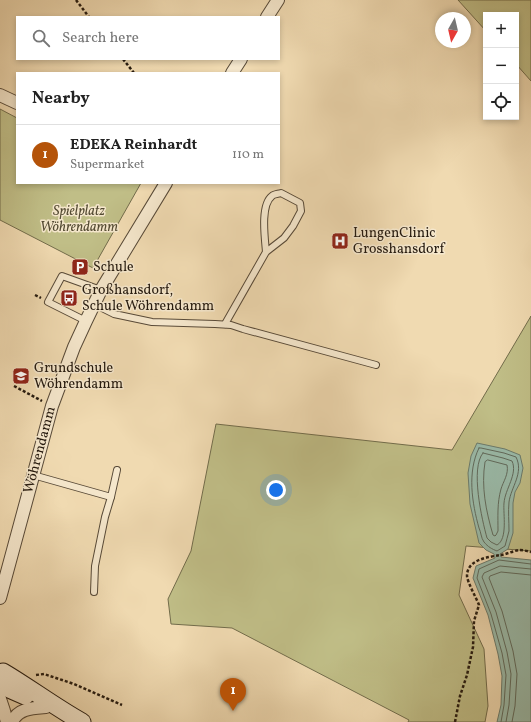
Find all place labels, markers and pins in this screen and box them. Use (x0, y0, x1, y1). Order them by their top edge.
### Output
place label: LungenClinic Grosshansdorf (353, 224, 445, 259)
hospital icon: LungenClinic Grosshansdorf (330, 231, 350, 251)
parking icon: Schule (70, 257, 90, 277)
place label: Schule (93, 258, 134, 277)
place label: Großhansdorf, Schule Wöhrendamm (82, 281, 214, 316)
bus stop icon: Großhansdorf, Schule Wöhrendamm (59, 288, 79, 308)
place label: Grundschule Wöhrendamm (34, 359, 123, 394)
school or university icon: Grundschule Wöhrendamm (11, 366, 31, 386)
pin: 1 (220, 678, 246, 711)

